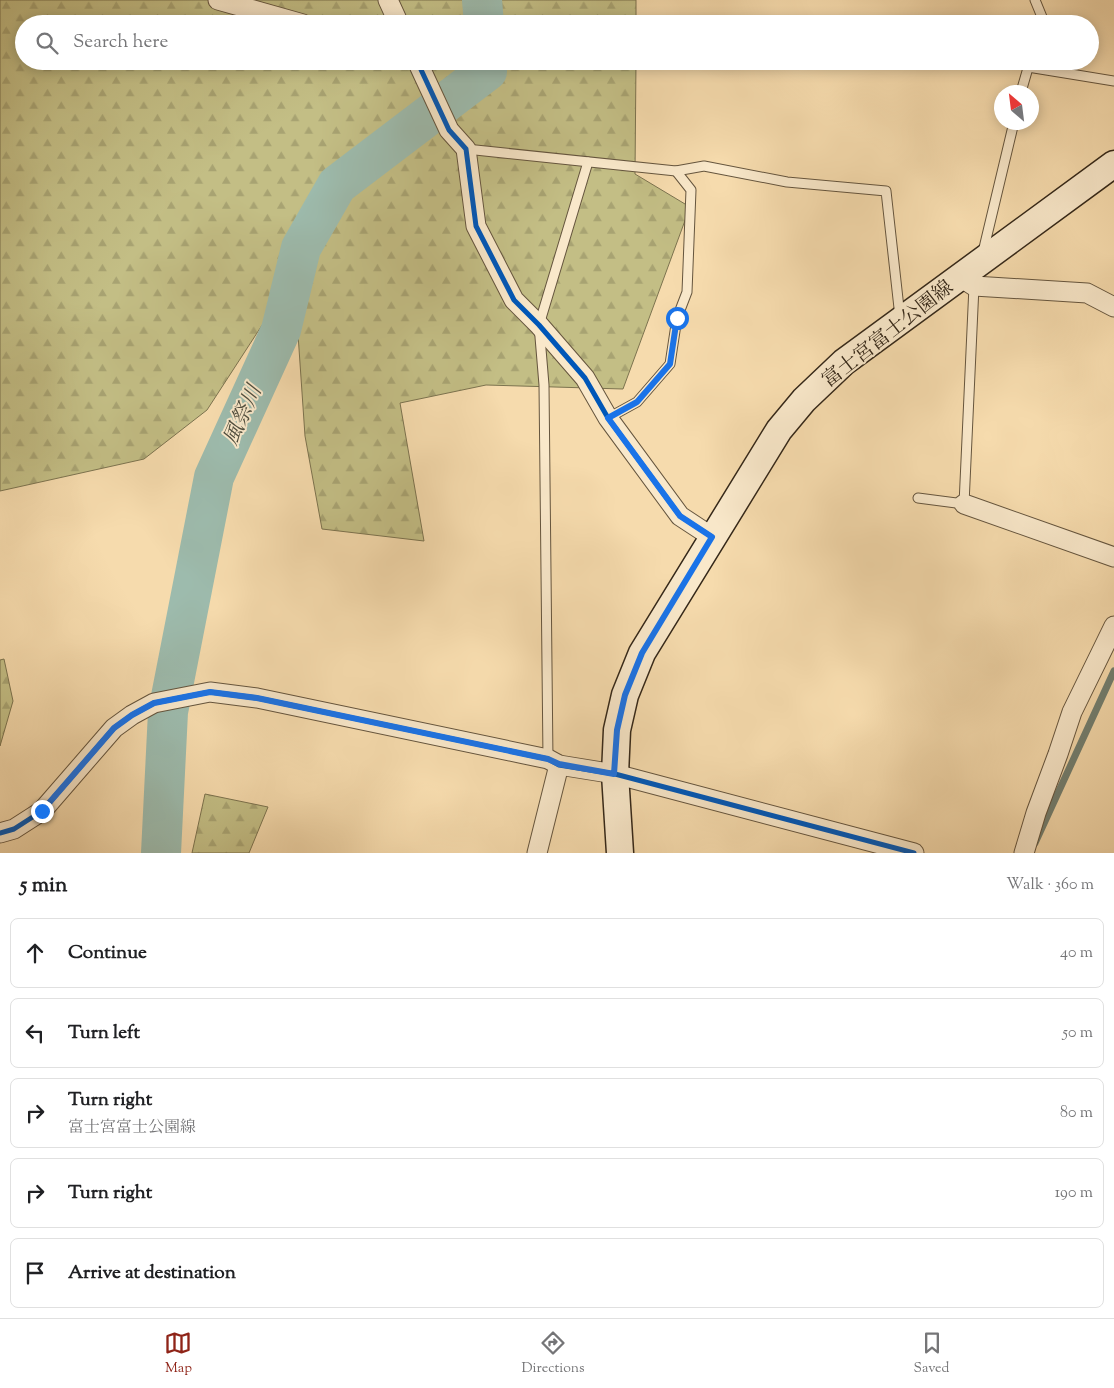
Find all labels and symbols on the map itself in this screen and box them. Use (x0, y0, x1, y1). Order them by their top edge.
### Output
north arrow (994, 85, 1039, 130)
street label: 富士宮富士公園線 (817, 274, 961, 396)
route start (666, 307, 689, 330)
water label: 風祭川 (217, 379, 271, 451)
route end (31, 800, 54, 823)

